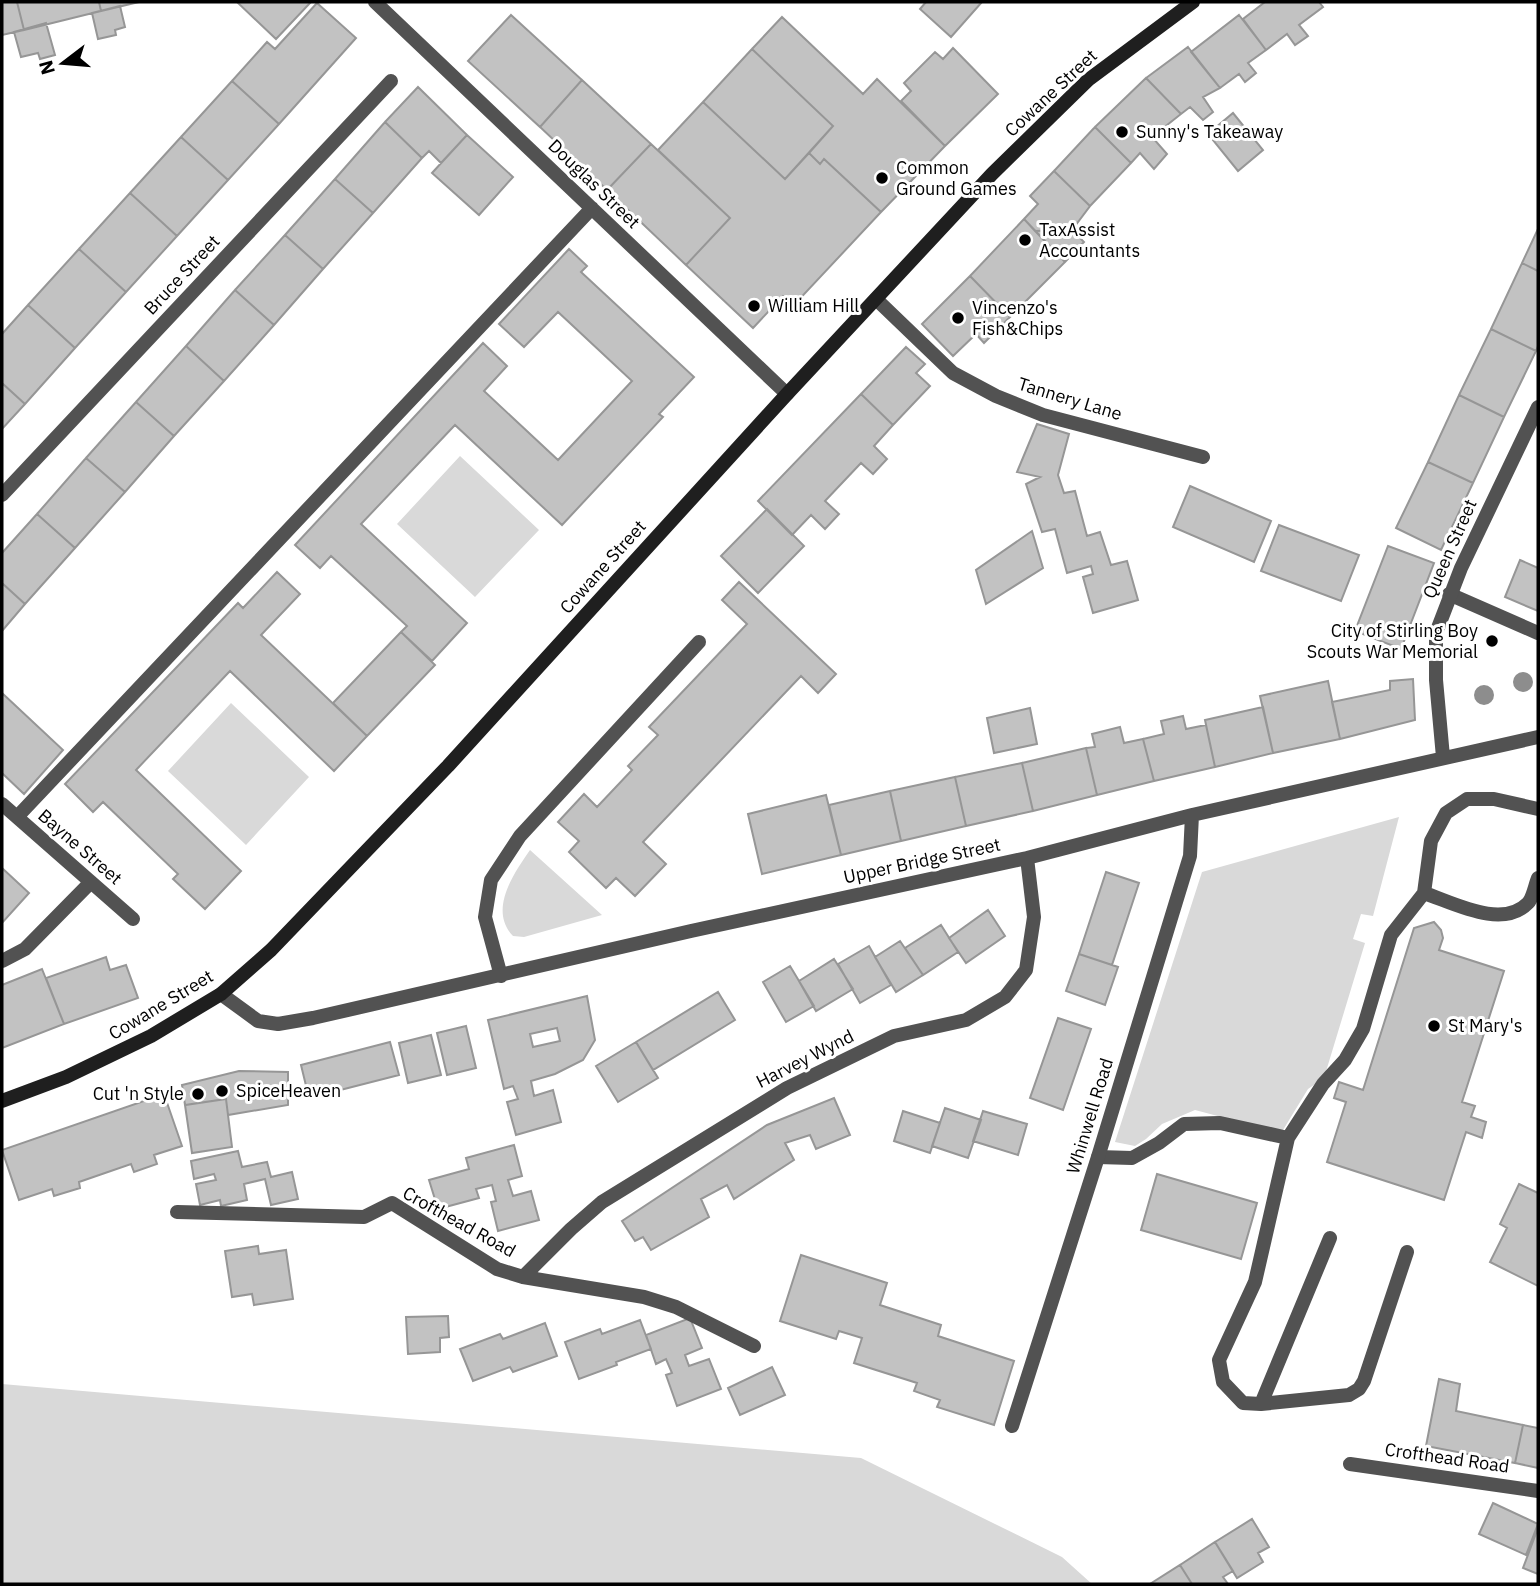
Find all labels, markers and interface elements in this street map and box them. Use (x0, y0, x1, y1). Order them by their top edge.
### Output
north arrow (28, 28, 98, 98)
street label: Cowane Street (1000, 44, 1102, 141)
text: N (33, 58, 60, 78)
place label: Sunny's Takeaway (1136, 120, 1283, 143)
marker: Sunny's Takeaway (1114, 124, 1130, 140)
street label: Douglas Street (544, 134, 645, 233)
place label: Common Ground Games (896, 156, 1017, 200)
marker: Common Ground Games (874, 170, 890, 186)
place label: TaxAssist Accountants (1039, 218, 1140, 262)
street label: Bruce Street (139, 230, 225, 319)
marker: TaxAssist Accountants (1017, 232, 1033, 248)
place label: William Hill (768, 294, 859, 317)
place label: Vincenzo's Fish&Chips (972, 296, 1063, 340)
marker: William Hill (746, 298, 762, 314)
marker: Vincenzo's Fish&Chips (950, 310, 966, 326)
street label: Tannery Lane (1015, 372, 1125, 425)
street label: Queen Street (1417, 495, 1482, 602)
street label: Cowane Street (555, 515, 651, 618)
place label: City of Stirling Boy Scouts War Memorial (1307, 619, 1478, 663)
marker: City of Stirling Boy Scouts War Memorial (1484, 633, 1500, 649)
street label: Bayne Street (34, 804, 127, 889)
street label: Upper Bridge Street (841, 833, 1003, 888)
street label: Cowane Street (104, 964, 217, 1045)
place label: St Mary's (1448, 1014, 1523, 1037)
marker: St Mary's (1426, 1018, 1442, 1034)
street label: Harvey Wynd (752, 1024, 857, 1093)
street label: Whinwell Road (1061, 1055, 1118, 1177)
place label: SpiceHeaven (236, 1079, 341, 1102)
place label: Cut 'n Style (93, 1082, 184, 1105)
marker: SpiceHeaven (214, 1083, 230, 1099)
marker: Cut 'n Style (190, 1086, 206, 1102)
street label: Crofthead Road (399, 1181, 520, 1262)
street label: Crofthead Road (1383, 1437, 1511, 1478)

